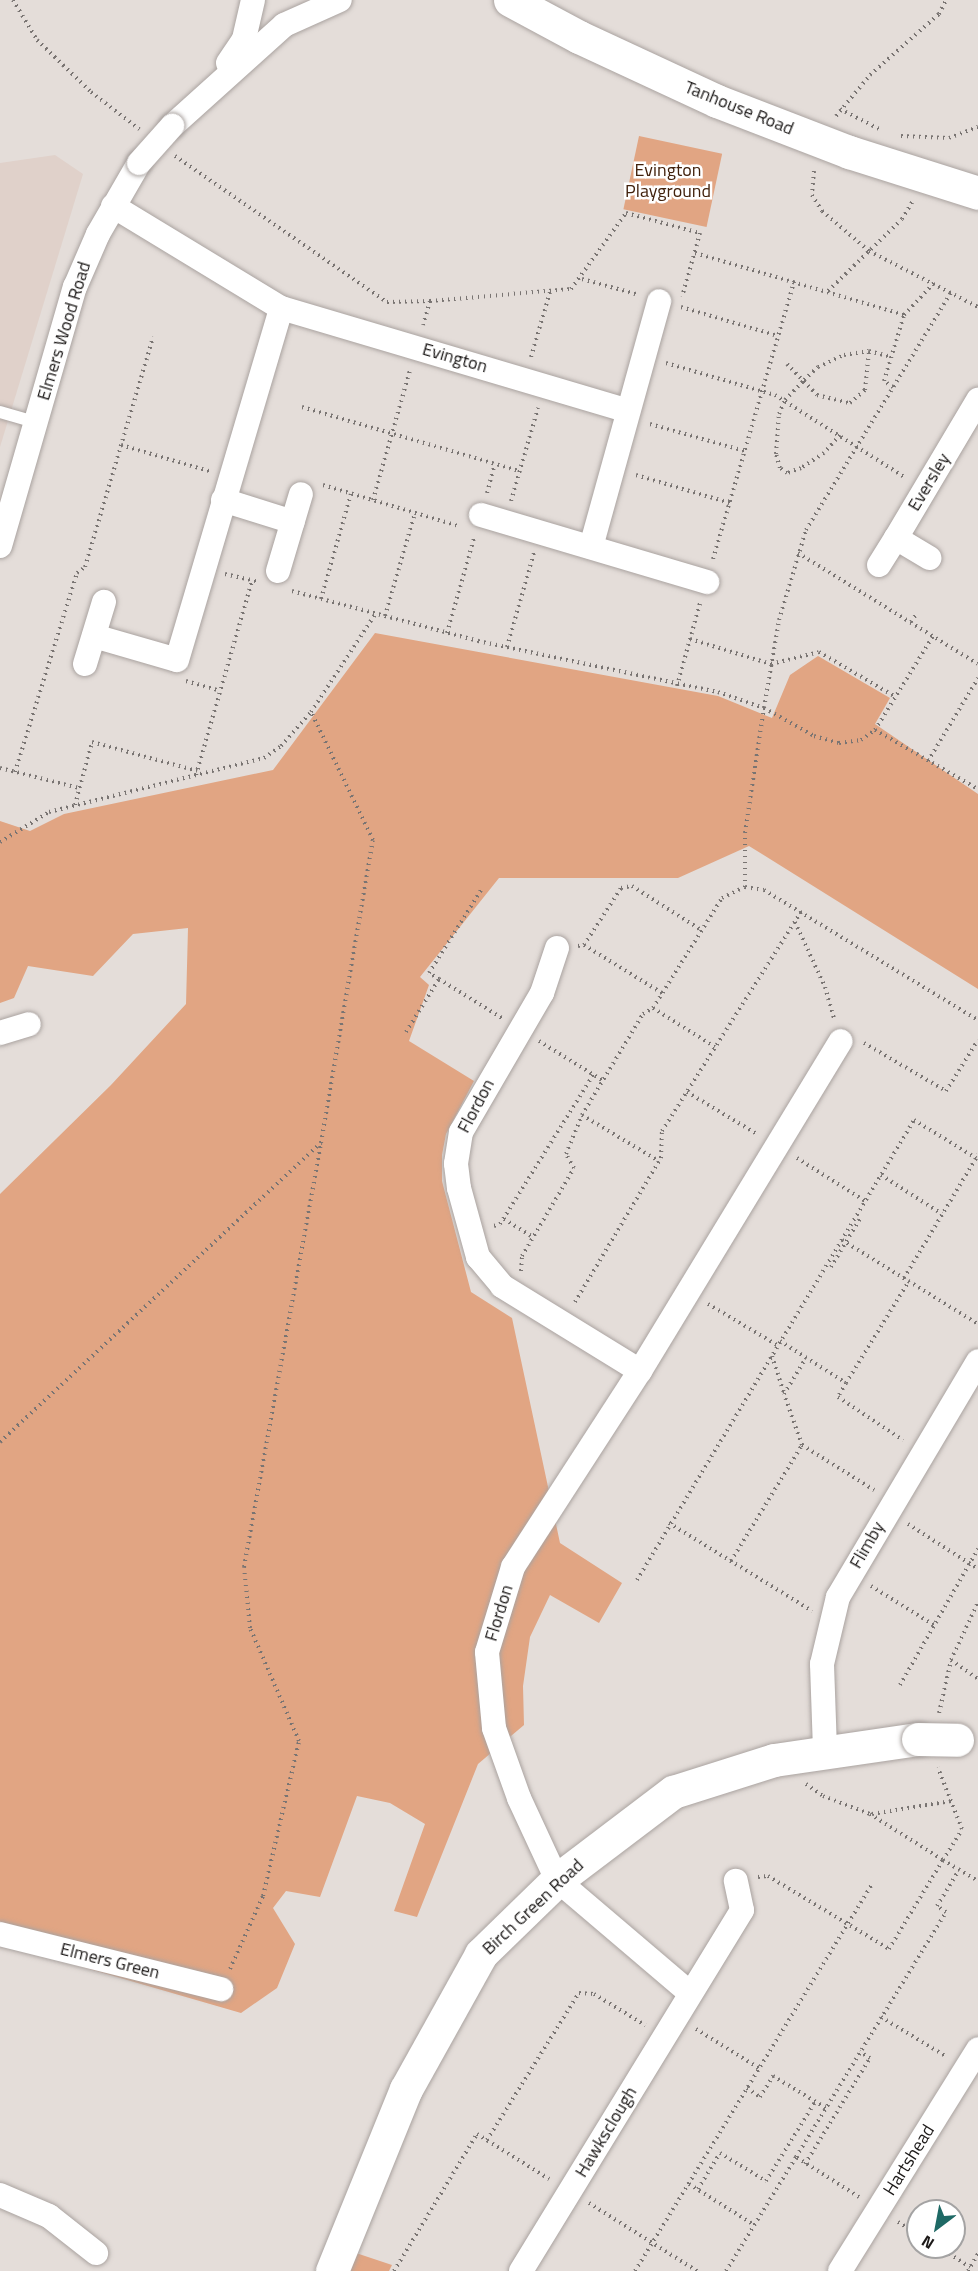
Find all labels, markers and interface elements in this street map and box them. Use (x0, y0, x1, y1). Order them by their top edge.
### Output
street label: Tanhouse Road (681, 76, 797, 140)
park label: Evington Playground (625, 160, 711, 202)
street label: Elmers Wood Road (33, 259, 95, 403)
street label: Evington (420, 338, 490, 378)
street label: Eversley (903, 449, 955, 515)
street label: Flordon (453, 1075, 499, 1137)
street label: Flimby (845, 1518, 889, 1572)
street label: Flordon (480, 1582, 518, 1644)
street label: Birch Green Road (478, 1855, 588, 1959)
street label: Elmers Green (58, 1938, 162, 1984)
street label: Hawksclough (571, 2083, 641, 2181)
street label: Hartshead (879, 2121, 939, 2199)
north arrow (906, 2199, 966, 2259)
text: N (916, 2229, 939, 2256)

